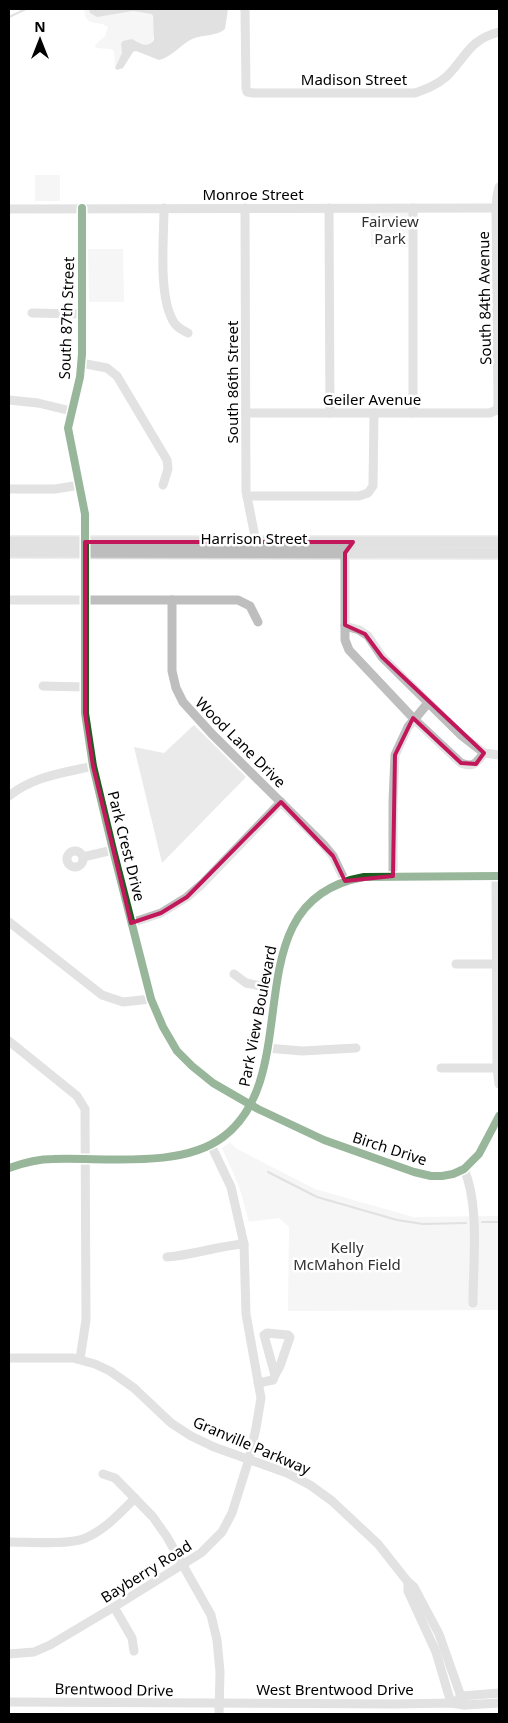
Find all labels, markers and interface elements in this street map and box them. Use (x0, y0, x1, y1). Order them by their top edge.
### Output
north arrow (15, 15, 65, 65)
text: N (34, 17, 46, 36)
street label: Madison Street (301, 69, 408, 89)
street label: Monroe Street (202, 184, 304, 204)
park label: Fairview Park (361, 211, 419, 248)
street label: South 84th Avenue (473, 231, 495, 365)
street label: South 87th Street (54, 256, 78, 380)
street label: South 86th Street (222, 320, 242, 443)
street label: Geiler Avenue (323, 389, 421, 409)
street label: Harrison Street (200, 528, 308, 548)
street label: Wood Lane Drive (192, 693, 290, 791)
street label: Park Crest Drive (104, 789, 150, 903)
street label: Park View Boulevard (233, 944, 281, 1088)
street label: Birch Drive (350, 1127, 430, 1169)
park label: Kelly McMahon Field (293, 1237, 401, 1274)
street label: Granville Parkway (190, 1411, 314, 1479)
street label: Bayberry Road (97, 1535, 195, 1607)
street label: Brentwood Drive (54, 1678, 174, 1700)
street label: West Brentwood Drive (256, 1679, 414, 1699)

